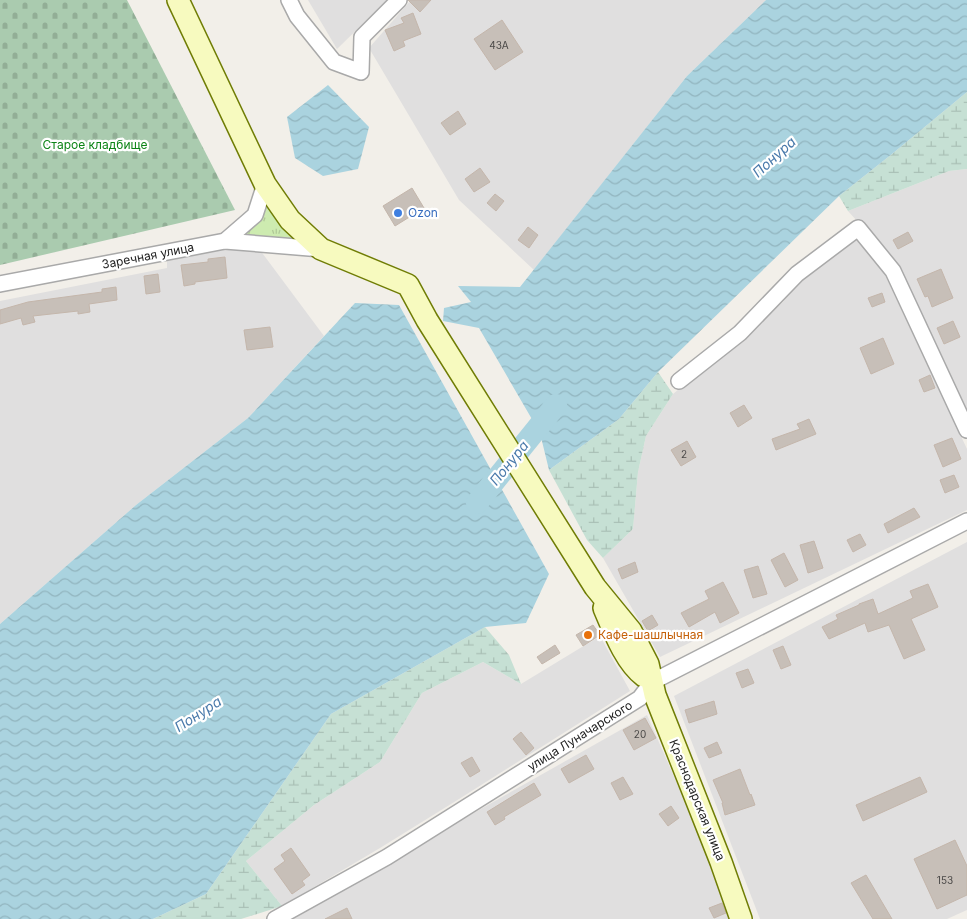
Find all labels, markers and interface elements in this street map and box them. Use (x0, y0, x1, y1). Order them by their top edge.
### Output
house number: 43А (489, 39, 509, 51)
water label: Понура (749, 133, 799, 180)
park label: Старое кладбище (43, 137, 147, 152)
place label: Ozon (408, 205, 438, 220)
marker: Ozon (392, 207, 404, 219)
street label: Заречная улица (101, 239, 195, 272)
water label: Понура (486, 437, 532, 488)
house number: 2 (681, 448, 687, 460)
place label: Кафе-шашлычная (598, 627, 703, 642)
marker: Кафе-шашлычная (582, 629, 594, 641)
water label: Понура (171, 692, 225, 735)
street label: улица Луначарского (525, 697, 635, 774)
house number: 20 (634, 728, 646, 740)
street label: Краснодарская улица (666, 737, 729, 863)
house number: 153 (937, 874, 953, 886)

